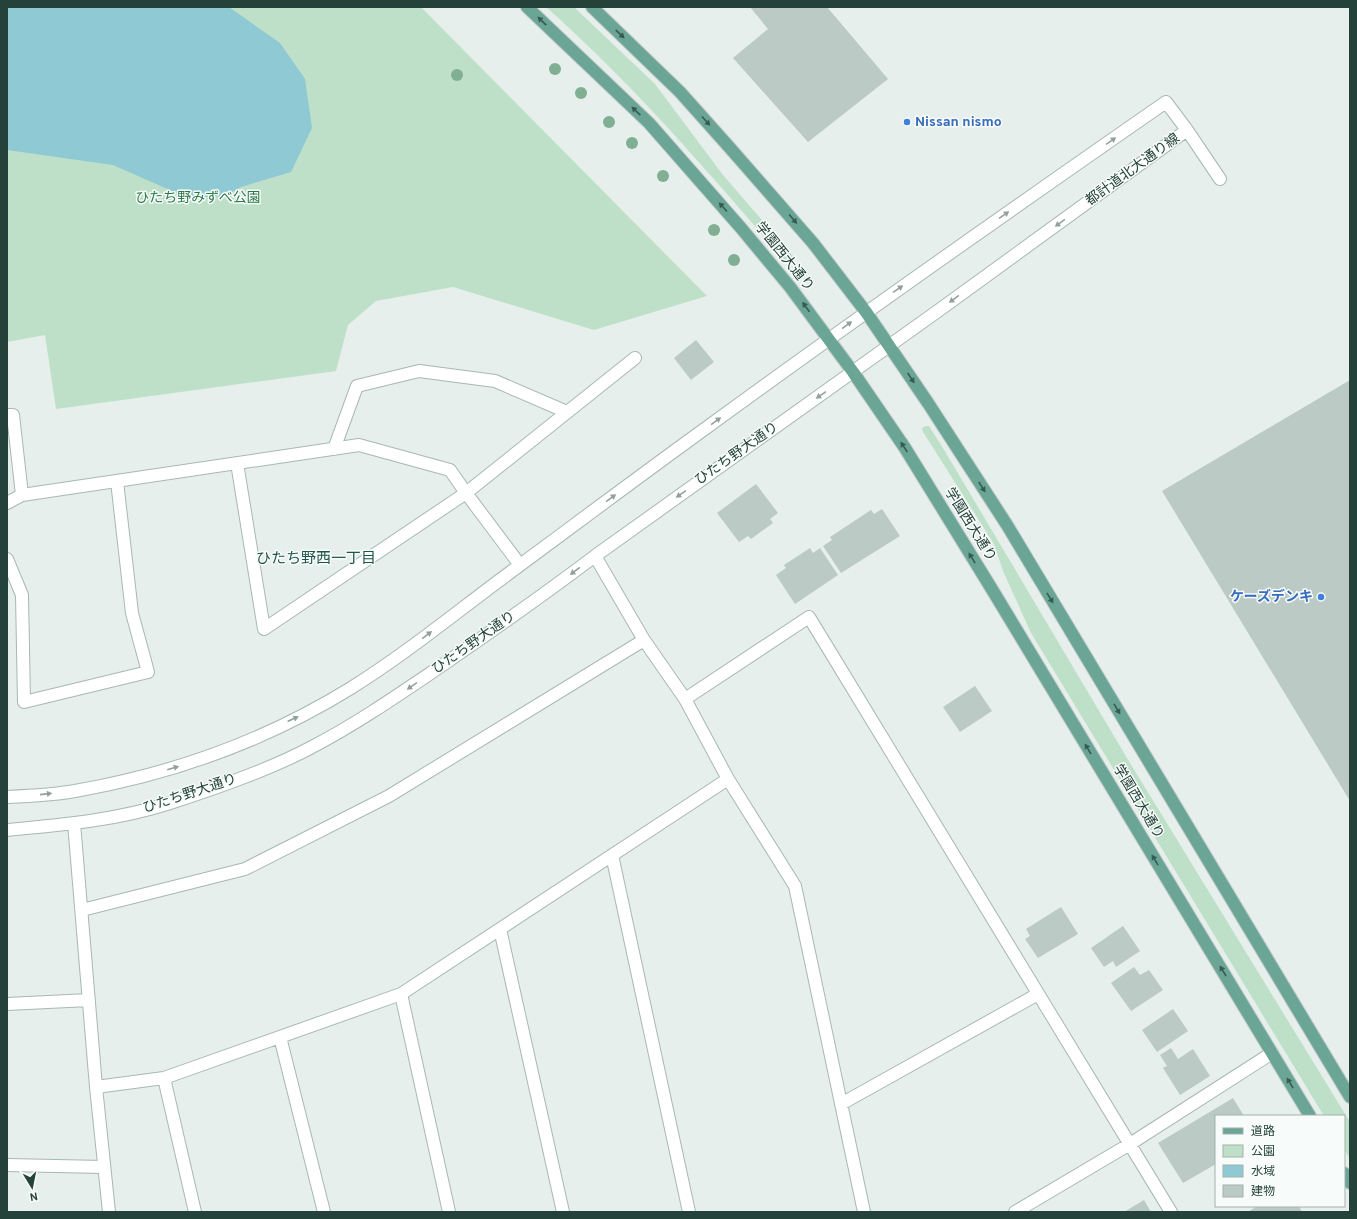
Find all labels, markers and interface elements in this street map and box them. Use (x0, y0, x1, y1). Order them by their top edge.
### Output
one-way arrow (537, 16, 547, 26)
one-way arrow (615, 29, 625, 39)
one-way arrow (631, 106, 641, 116)
place label: Nissan nismo (915, 114, 1002, 131)
one-way arrow (701, 117, 710, 126)
marker: Nissan nismo (902, 117, 912, 127)
street label: 都計道北大通り線 (1082, 129, 1183, 210)
one-way arrow (1106, 137, 1116, 145)
park label: ひたち野みずべ公園 (135, 190, 261, 207)
one-way arrow (718, 202, 728, 212)
one-way arrow (999, 211, 1009, 219)
one-way arrow (788, 213, 797, 224)
street label: 学園西大通り (751, 219, 817, 295)
one-way arrow (1054, 219, 1065, 227)
one-way arrow (892, 285, 903, 293)
one-way arrow (949, 295, 960, 303)
one-way arrow (801, 302, 810, 313)
one-way arrow (842, 321, 853, 330)
one-way arrow (907, 373, 915, 383)
one-way arrow (816, 391, 826, 399)
one-way arrow (710, 417, 721, 425)
street label: ひたち野大通り (692, 419, 782, 489)
one-way arrow (900, 442, 908, 452)
one-way arrow (978, 482, 986, 492)
street label: 学園西大通り (941, 485, 999, 565)
one-way arrow (675, 490, 686, 499)
one-way arrow (605, 494, 616, 502)
district label: ひたち野西一丁目 (256, 550, 376, 569)
one-way arrow (968, 552, 976, 563)
one-way arrow (570, 566, 581, 575)
place label: ケーズデンキ (1230, 588, 1313, 606)
one-way arrow (1047, 592, 1054, 604)
marker: ケーズデンキ (1316, 592, 1326, 602)
street label: ひたち野大通り (429, 608, 519, 678)
one-way arrow (421, 631, 432, 639)
one-way arrow (407, 682, 417, 690)
one-way arrow (1113, 704, 1121, 714)
one-way arrow (288, 716, 299, 722)
one-way arrow (1084, 744, 1092, 754)
street label: 学園西大通り (1109, 762, 1167, 842)
one-way arrow (167, 765, 179, 771)
street label: ひたち野大通り (141, 771, 239, 817)
one-way arrow (40, 791, 52, 797)
one-way arrow (1152, 854, 1159, 866)
one-way arrow (1219, 965, 1226, 977)
one-way arrow (1286, 1077, 1293, 1089)
legend (1215, 1115, 1345, 1207)
text: 道路 (1251, 1124, 1275, 1140)
text: 公園 (1251, 1144, 1275, 1160)
text: 水域 (1251, 1164, 1275, 1180)
north arrow (12, 1167, 52, 1207)
text: 建物 (1251, 1184, 1275, 1200)
text: N (28, 1188, 39, 1203)

